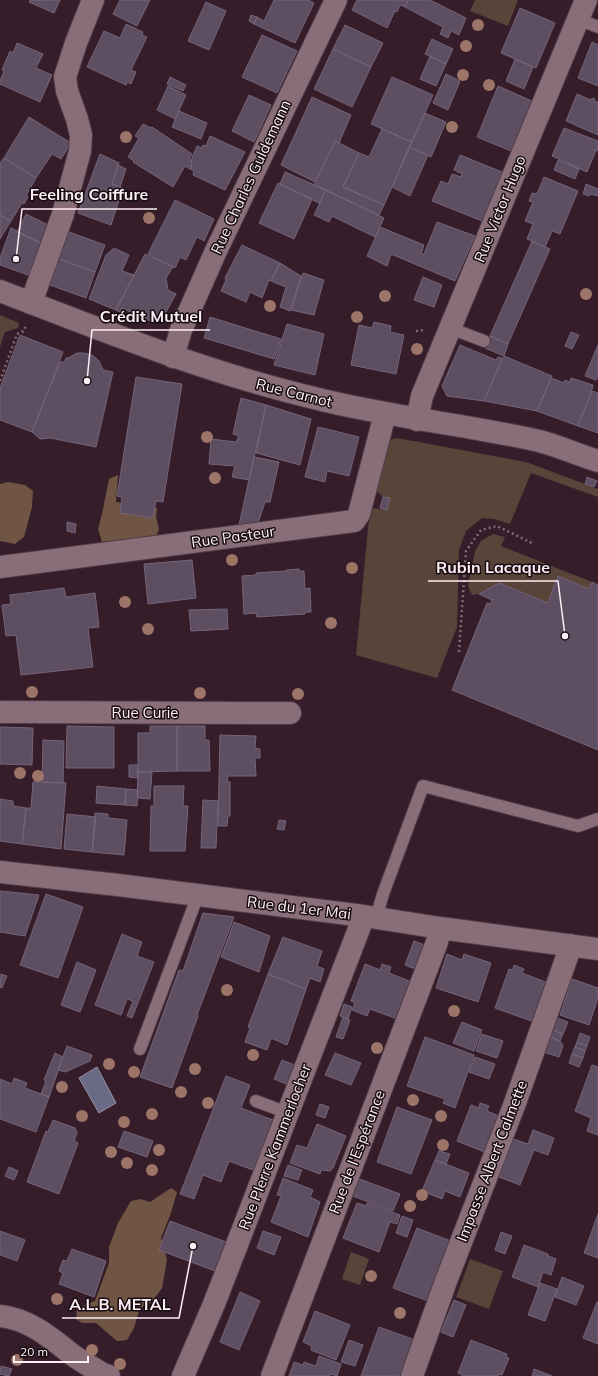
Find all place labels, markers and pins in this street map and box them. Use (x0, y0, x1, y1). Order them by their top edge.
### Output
callout: Feeling Coiffure (22, 181, 157, 209)
callout: Crédit Mutuel (92, 302, 210, 330)
callout: Rubin Lacaque (428, 553, 558, 581)
callout: A.L.B. METAL (62, 1290, 179, 1318)

